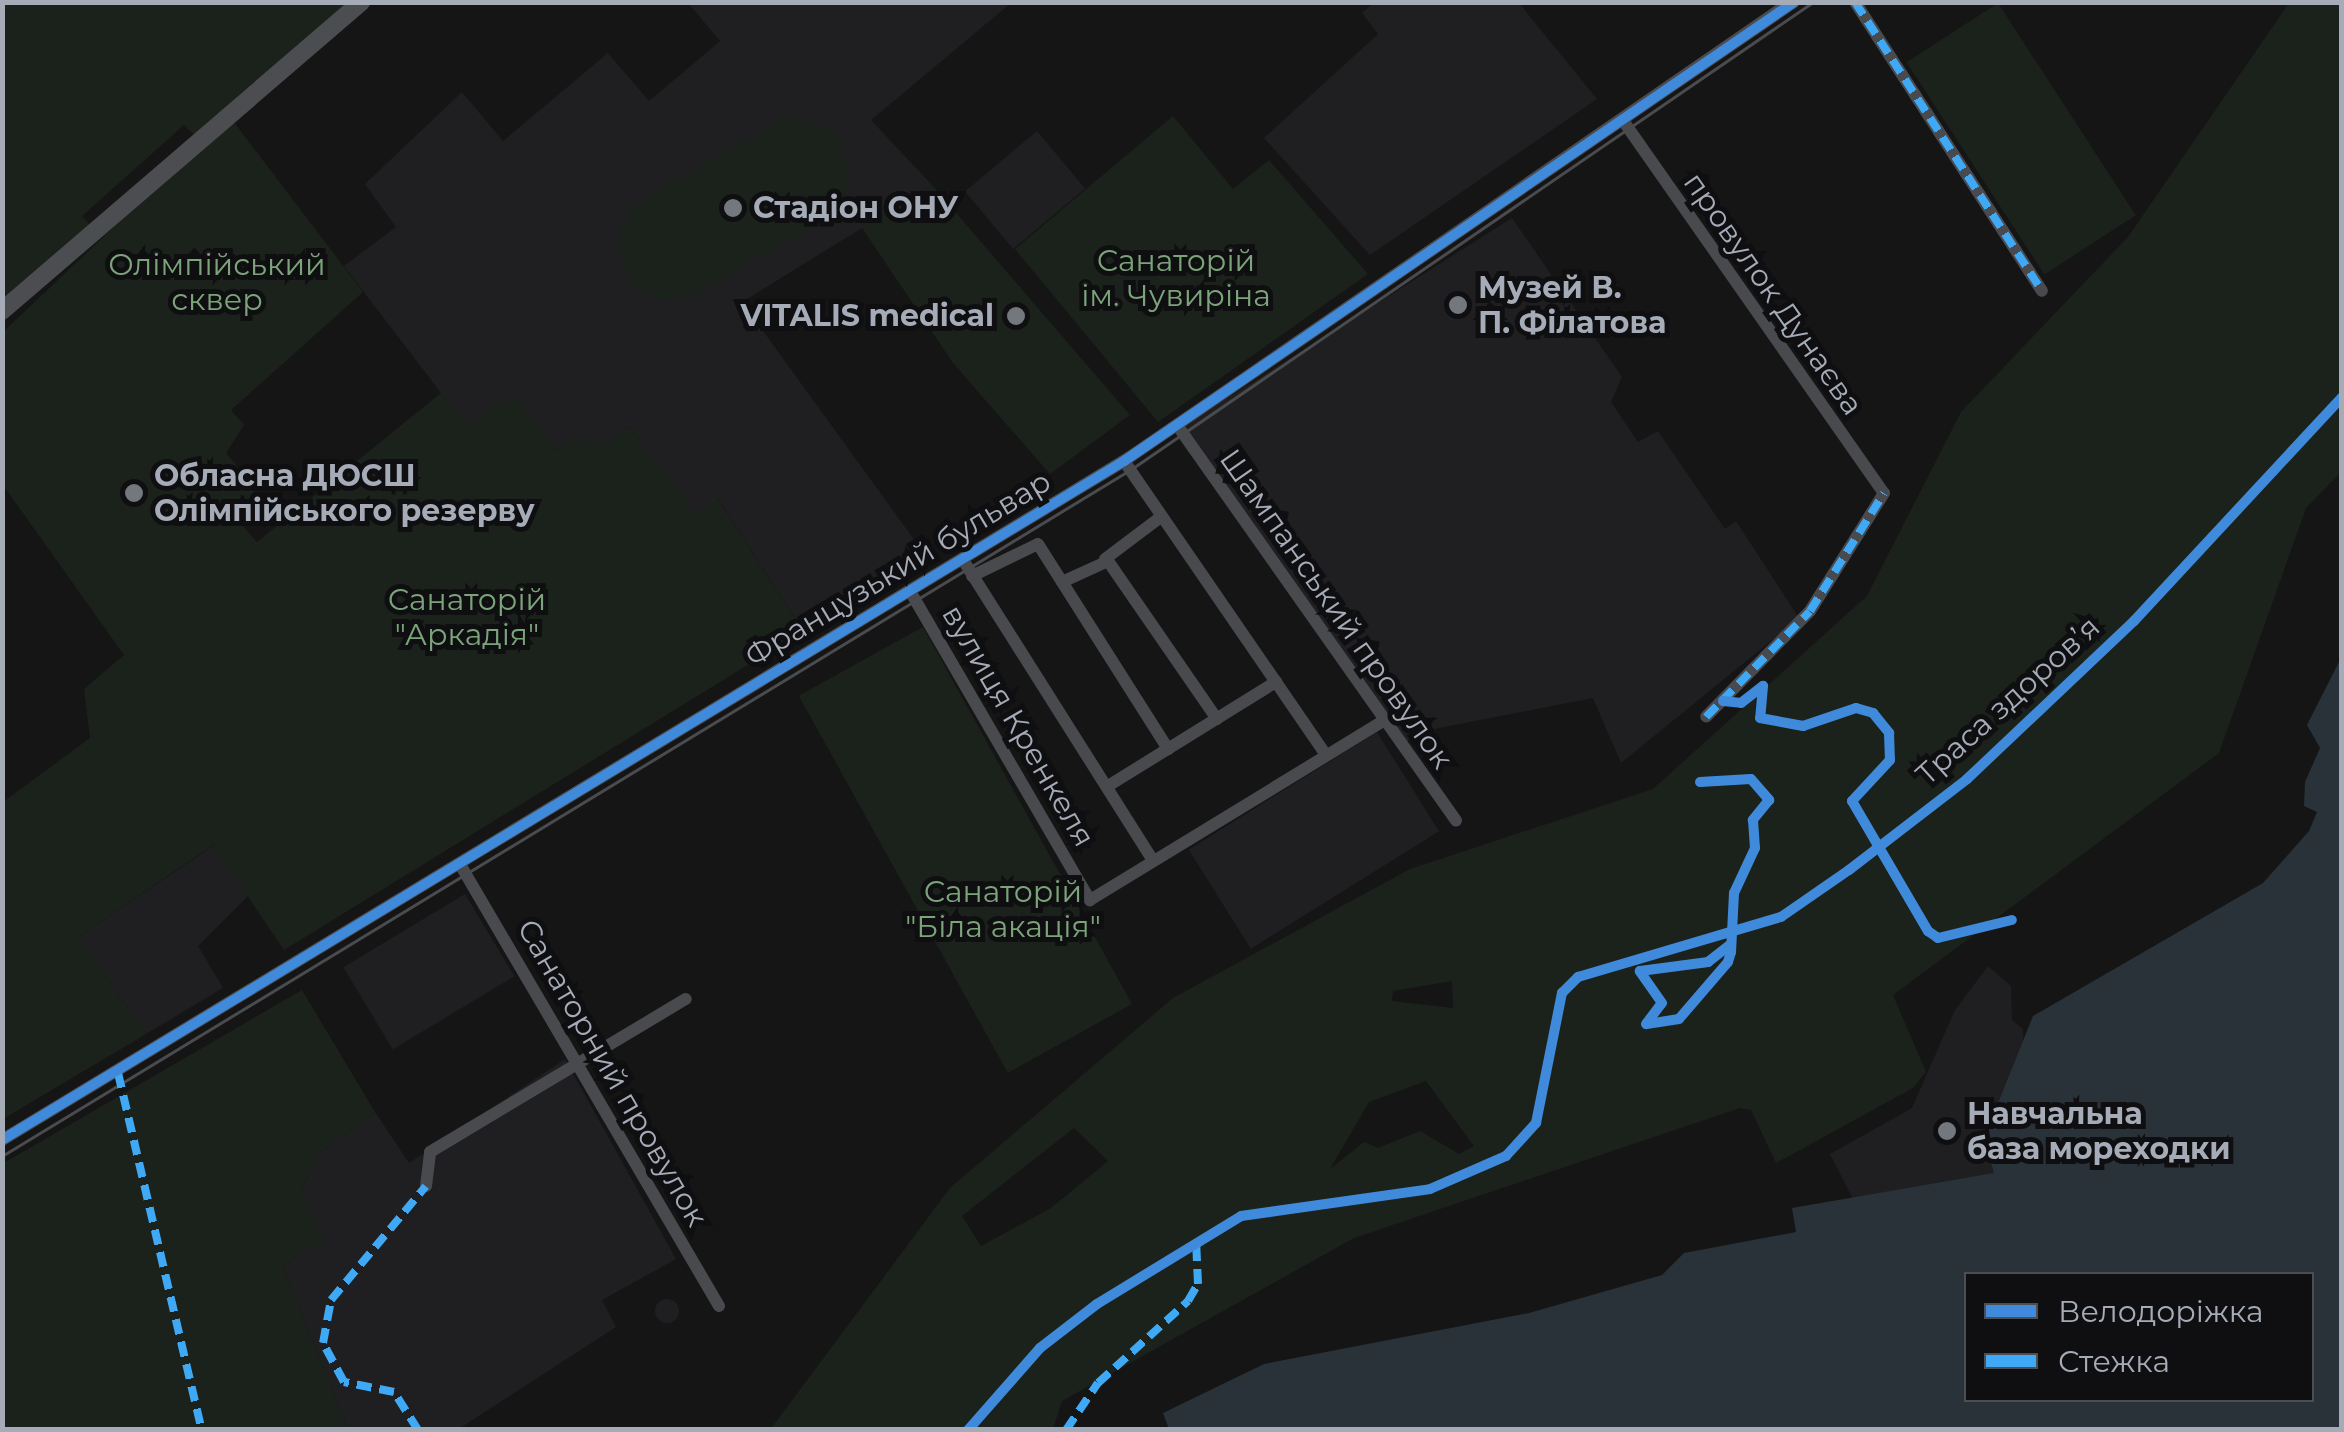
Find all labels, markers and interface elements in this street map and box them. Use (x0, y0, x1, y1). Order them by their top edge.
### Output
street label: провулок Дунаєва (1676, 166, 1870, 422)
place label: Стадіон ОНУ (753, 190, 958, 226)
marker: Стадіон ОНУ (722, 197, 744, 219)
park label: Санаторій ім. Чувиріна (1081, 243, 1271, 314)
park label: Олімпійський сквер (108, 247, 326, 318)
place label: Музей В. П. Філатова (1478, 270, 1666, 340)
marker: Музей В. П. Філатова (1447, 294, 1469, 316)
place label: VITALIS medical (741, 298, 994, 334)
marker: VITALIS medical (1003, 303, 1029, 329)
street label: Шампанський провулок (1212, 442, 1460, 776)
place label: Обласна ДЮСШ Олімпійського резерву (154, 458, 535, 528)
street label: Французький бульвар (739, 463, 1057, 675)
marker: Обласна ДЮСШ Олімпійського резерву (123, 482, 145, 504)
park label: Санаторій "Аркадія" (388, 582, 546, 652)
street label: вулиця Кренкеля (934, 599, 1102, 853)
street label: Траса здоров’я (1909, 609, 2107, 793)
park label: Санаторій "Біла акація" (905, 874, 1101, 944)
street label: Санаторний провулок (509, 913, 715, 1233)
place label: Навчальна база мореходки (1967, 1096, 2231, 1166)
marker: Навчальна база мореходки (1936, 1120, 1958, 1142)
legend (1964, 1272, 2314, 1402)
text: Велодоріжка (2058, 1293, 2263, 1330)
text: Стежка (2058, 1343, 2170, 1380)

